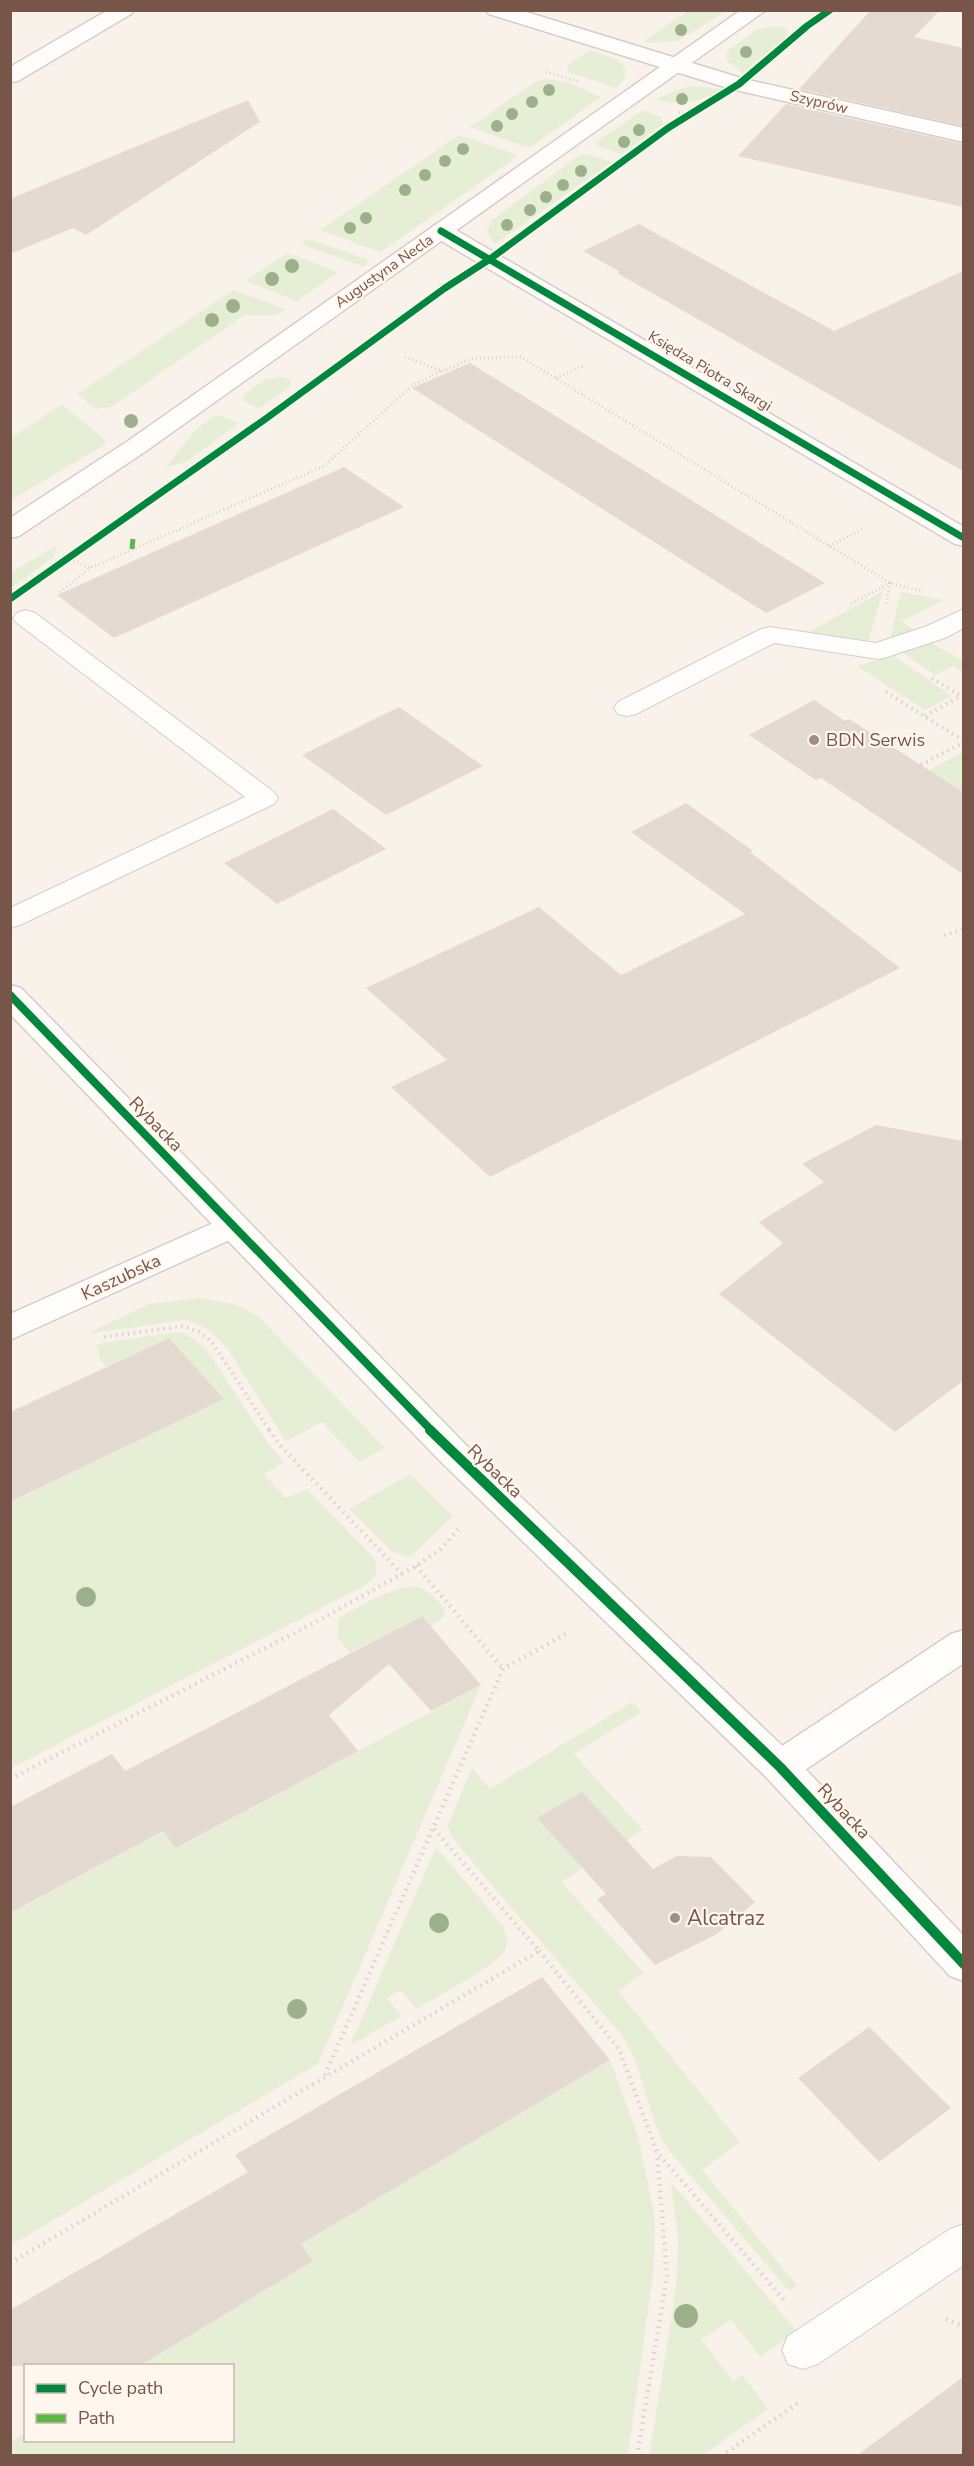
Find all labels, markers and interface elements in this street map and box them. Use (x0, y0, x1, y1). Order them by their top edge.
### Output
street label: Szyprów (788, 86, 850, 118)
street label: Augustyna Necla (331, 230, 437, 312)
street label: Księdza Piotra Skargi (644, 326, 776, 416)
place label: BDN Serwis (826, 728, 925, 752)
marker: BDN Serwis (807, 733, 821, 747)
street label: Rybacka (124, 1091, 188, 1157)
street label: Kaszubska (77, 1248, 165, 1306)
street label: Rybacka (462, 1439, 528, 1503)
street label: Rybacka (812, 1778, 876, 1844)
place label: Alcatraz (687, 1904, 765, 1932)
marker: Alcatraz (668, 1911, 682, 1925)
legend (24, 2364, 234, 2442)
text: Cycle path (78, 2376, 163, 2400)
text: Path (78, 2406, 115, 2430)

